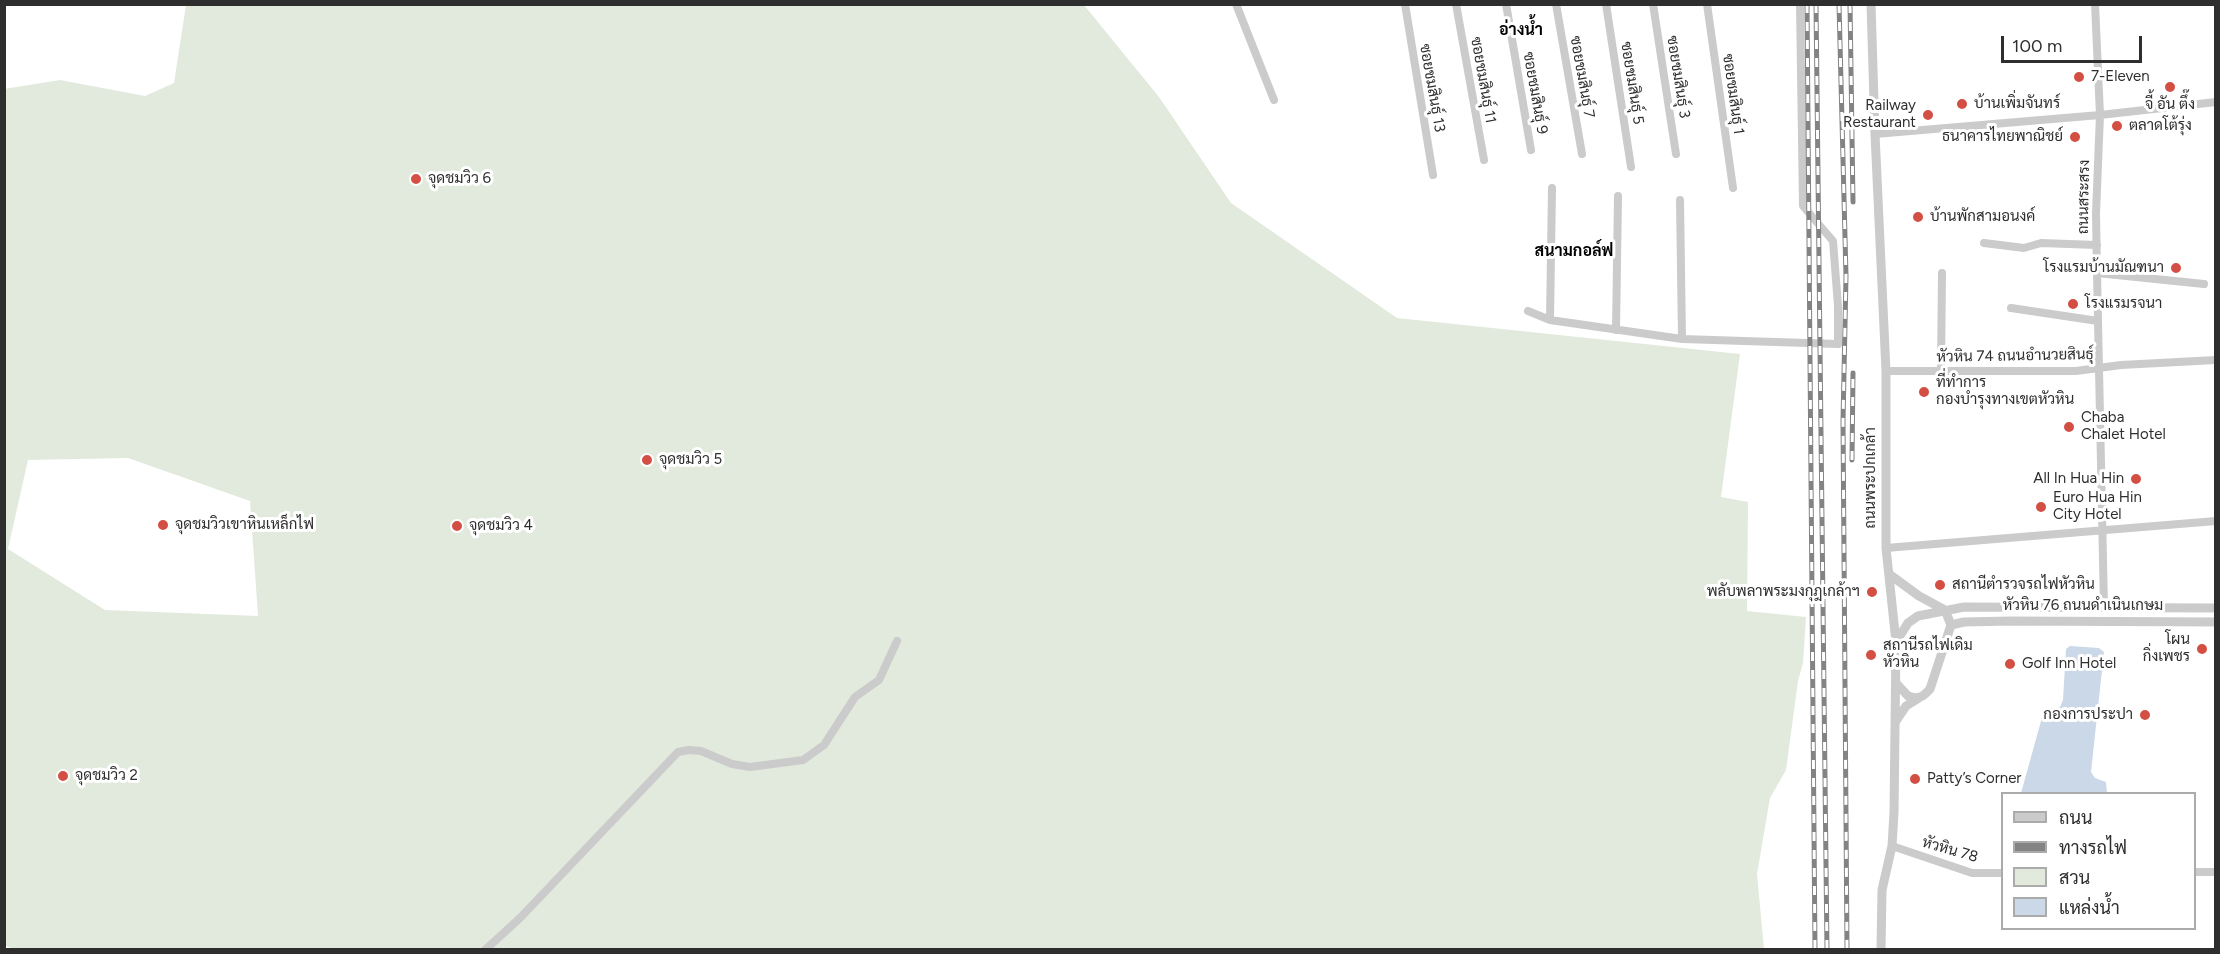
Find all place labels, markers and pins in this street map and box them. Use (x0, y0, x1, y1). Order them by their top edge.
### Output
place label: 7-Eleven (2091, 68, 2150, 86)
marker: 7-Eleven (2072, 70, 2086, 84)
marker: จี้ อัน ตึ๊ง (2163, 80, 2177, 94)
place label: บ้านเพิ่มจันทร์ (1974, 95, 2060, 113)
place label: จี้ อัน ตึ๊ง (2145, 96, 2195, 114)
place label: Railway Restaurant (1843, 97, 1916, 132)
marker: บ้านเพิ่มจันทร์ (1955, 97, 1969, 111)
marker: Railway Restaurant (1921, 108, 1935, 122)
place label: ตลาดโต้รุ่ง (2129, 117, 2192, 135)
marker: ตลาดโต้รุ่ง (2110, 119, 2124, 133)
place label: ธนาคารไทยพาณิชย์ (1942, 128, 2063, 146)
marker: ธนาคารไทยพาณิชย์ (2068, 130, 2082, 144)
place label: จุดชมวิว 6 (428, 170, 491, 188)
marker: จุดชมวิว 6 (409, 172, 423, 186)
place label: บ้านพักสามอนงค์ (1930, 208, 2035, 226)
marker: บ้านพักสามอนงค์ (1911, 210, 1925, 224)
place label: โรงแรมบ้านมัณฑนา (2043, 259, 2164, 277)
marker: โรงแรมบ้านมัณฑนา (2169, 261, 2183, 275)
place label: โรงแรมรจนา (2085, 295, 2162, 313)
marker: โรงแรมรจนา (2066, 297, 2080, 311)
place label: ที่ทำการ กองบำรุงทางเขตหัวหิน (1936, 374, 2074, 409)
marker: ที่ทำการ กองบำรุงทางเขตหัวหิน (1917, 385, 1931, 399)
place label: Chaba Chalet Hotel (2081, 409, 2166, 444)
marker: Chaba Chalet Hotel (2062, 420, 2076, 434)
place label: จุดชมวิว 5 (659, 451, 722, 469)
marker: จุดชมวิว 5 (640, 453, 654, 467)
place label: All In Hua Hin (2033, 470, 2124, 488)
marker: All In Hua Hin (2129, 472, 2143, 486)
place label: Euro Hua Hin City Hotel (2053, 489, 2142, 524)
marker: Euro Hua Hin City Hotel (2034, 500, 2048, 514)
place label: จุดชมวิวเขาหินเหล็กไฟ (175, 516, 314, 534)
place label: จุดชมวิว 4 (469, 517, 533, 535)
marker: จุดชมวิวเขาหินเหล็กไฟ (156, 518, 170, 532)
marker: จุดชมวิว 4 (450, 519, 464, 533)
place label: สถานีตำรวจรถไฟหัวหิน (1952, 576, 2095, 594)
marker: สถานีตำรวจรถไฟหัวหิน (1933, 578, 1947, 592)
place label: พลับพลาพระมงกุฎเกล้าฯ (1707, 583, 1860, 601)
marker: พลับพลาพระมงกุฎเกล้าฯ (1865, 585, 1879, 599)
place label: โผน กิ่งเพชร (2143, 631, 2190, 666)
place label: สถานีรถไฟเดิม หัวหิน (1883, 637, 1973, 672)
marker: โผน กิ่งเพชร (2195, 642, 2209, 656)
marker: สถานีรถไฟเดิม หัวหิน (1864, 648, 1878, 662)
place label: Golf Inn Hotel (2022, 655, 2116, 673)
marker: Golf Inn Hotel (2003, 657, 2017, 671)
place label: กองการประปา (2043, 706, 2133, 724)
marker: กองการประปา (2138, 708, 2152, 722)
place label: จุดชมวิว 2 (75, 767, 138, 785)
marker: จุดชมวิว 2 (56, 769, 70, 783)
place label: Patty’s Corner (1927, 770, 2021, 788)
marker: Patty’s Corner (1908, 772, 1922, 786)

